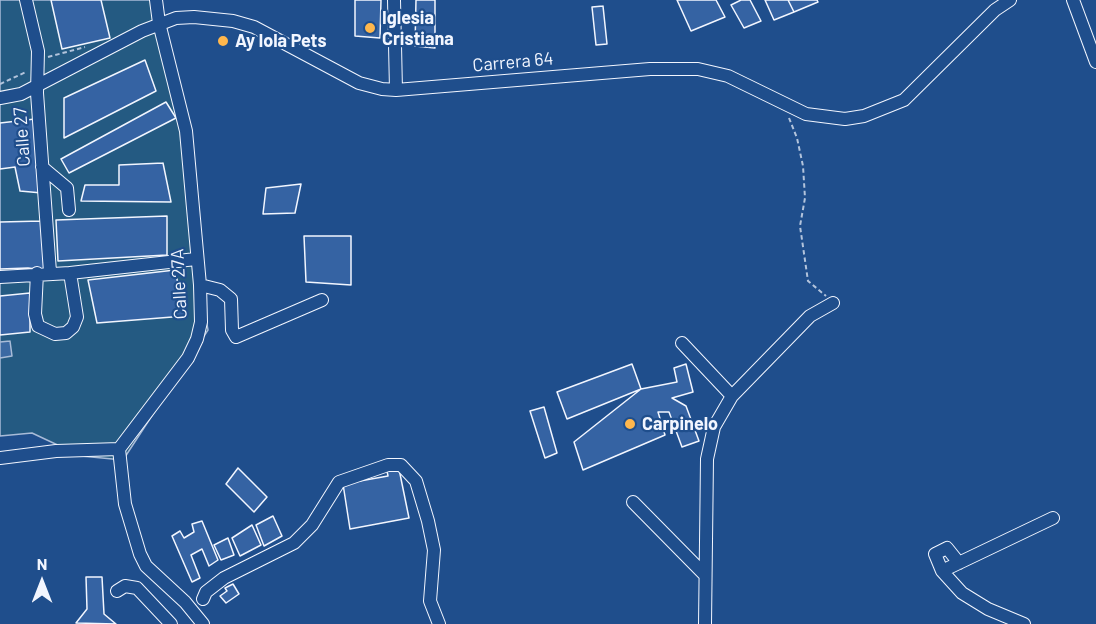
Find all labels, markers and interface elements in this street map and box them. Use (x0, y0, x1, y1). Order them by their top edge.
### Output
place label: Iglesia Cristiana (382, 7, 454, 50)
marker: Iglesia Cristiana (363, 21, 377, 35)
place label: Ay lola Pets (235, 30, 326, 52)
marker: Ay lola Pets (216, 34, 230, 48)
street label: Carrera 64 (472, 48, 554, 76)
street label: Calle 27 (9, 107, 35, 167)
street label: Calle 27A (166, 248, 192, 320)
place label: Carpinelo (642, 413, 718, 435)
marker: Carpinelo (623, 417, 637, 431)
north arrow (12, 552, 72, 612)
text: N (37, 554, 47, 573)

